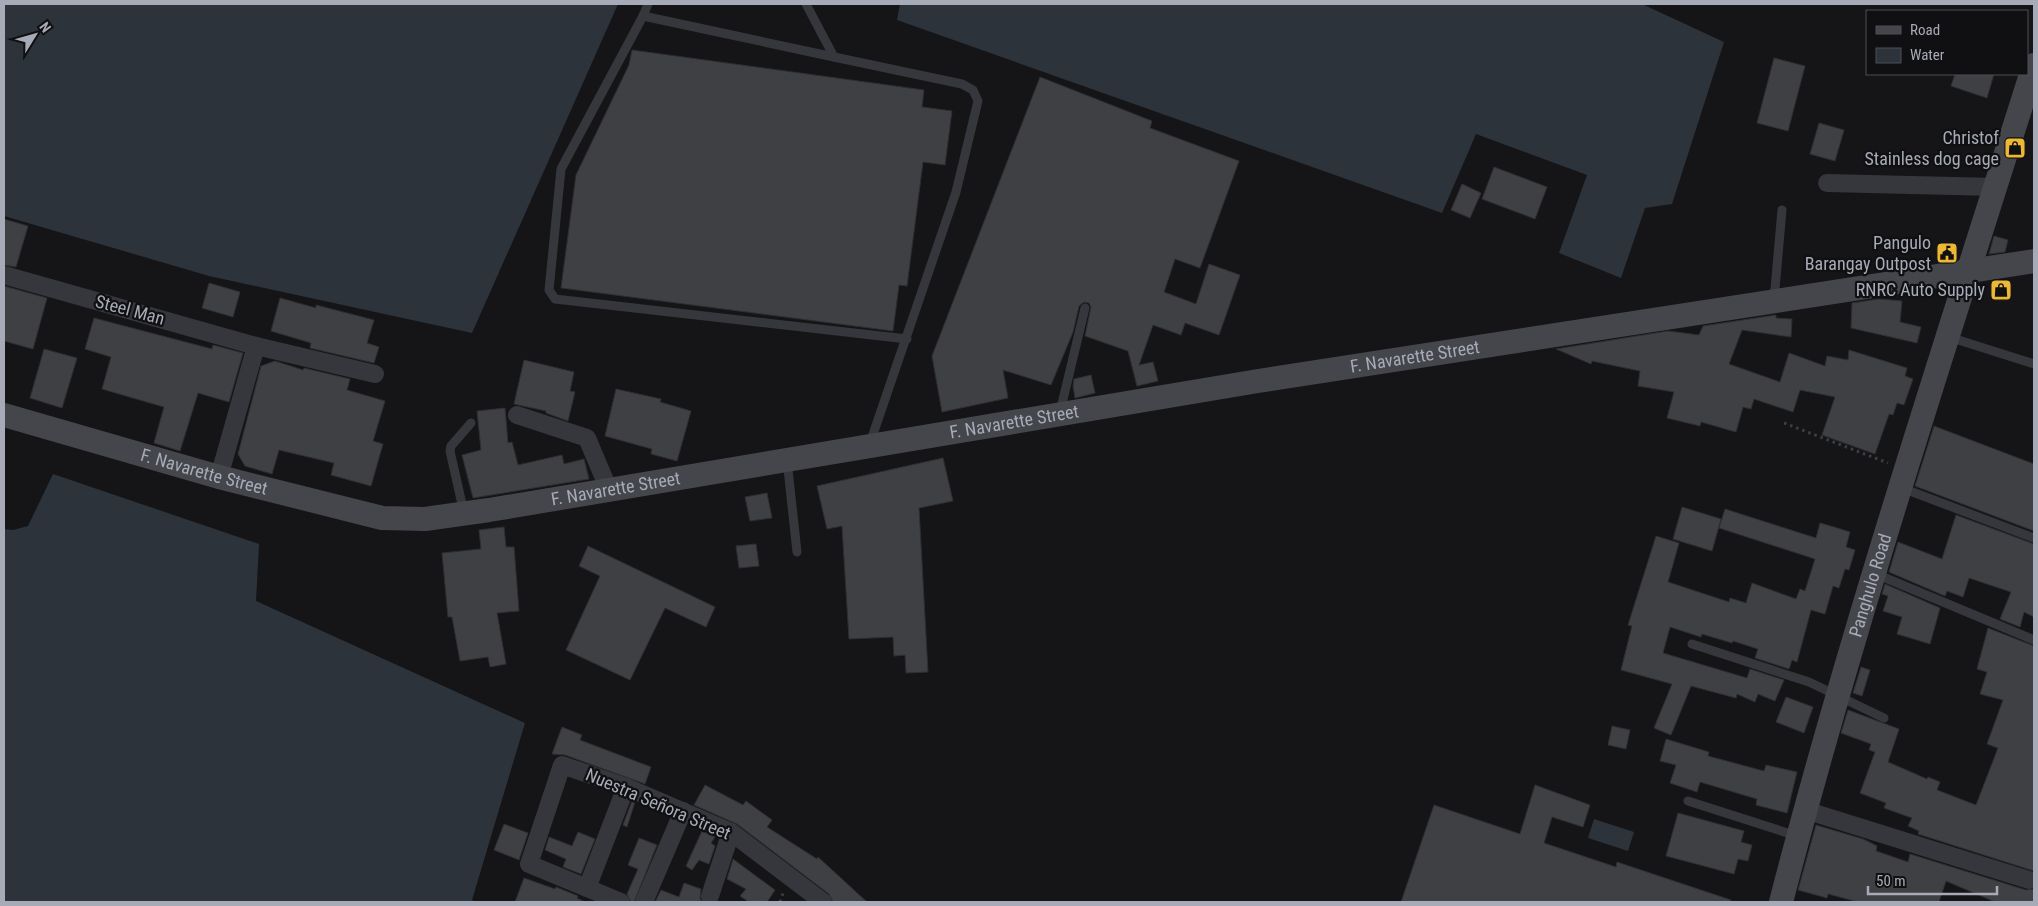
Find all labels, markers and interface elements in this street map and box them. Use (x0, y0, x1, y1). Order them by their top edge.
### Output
north arrow (10, 10, 60, 60)
legend (1866, 10, 2028, 75)
text: N (36, 19, 54, 35)
text: Road (1910, 21, 1940, 39)
text: Water (1910, 46, 1945, 64)
place label: Christof Stainless dog cage (1865, 127, 1999, 169)
shop icon: Christof Stainless dog cage (2003, 136, 2027, 160)
place label: Pangulo Barangay Outpost (1805, 232, 1931, 274)
public building icon: Pangulo Barangay Outpost (1935, 241, 1959, 265)
shop icon: RNRC Auto Supply (1989, 278, 2013, 302)
place label: RNRC Auto Supply (1856, 279, 1985, 300)
street label: Steel Man (93, 290, 167, 329)
street label: F. Navarette Street (1349, 336, 1481, 377)
street label: F. Navarette Street (948, 400, 1080, 443)
street label: F. Navarette Street (138, 444, 270, 499)
street label: F. Navarette Street (550, 467, 682, 509)
street label: Panghulo Road (1844, 531, 1895, 639)
street label: Nuestra Señora Street (583, 764, 734, 844)
scale bar (1868, 864, 1997, 896)
text: 50 m (1876, 872, 1906, 890)

